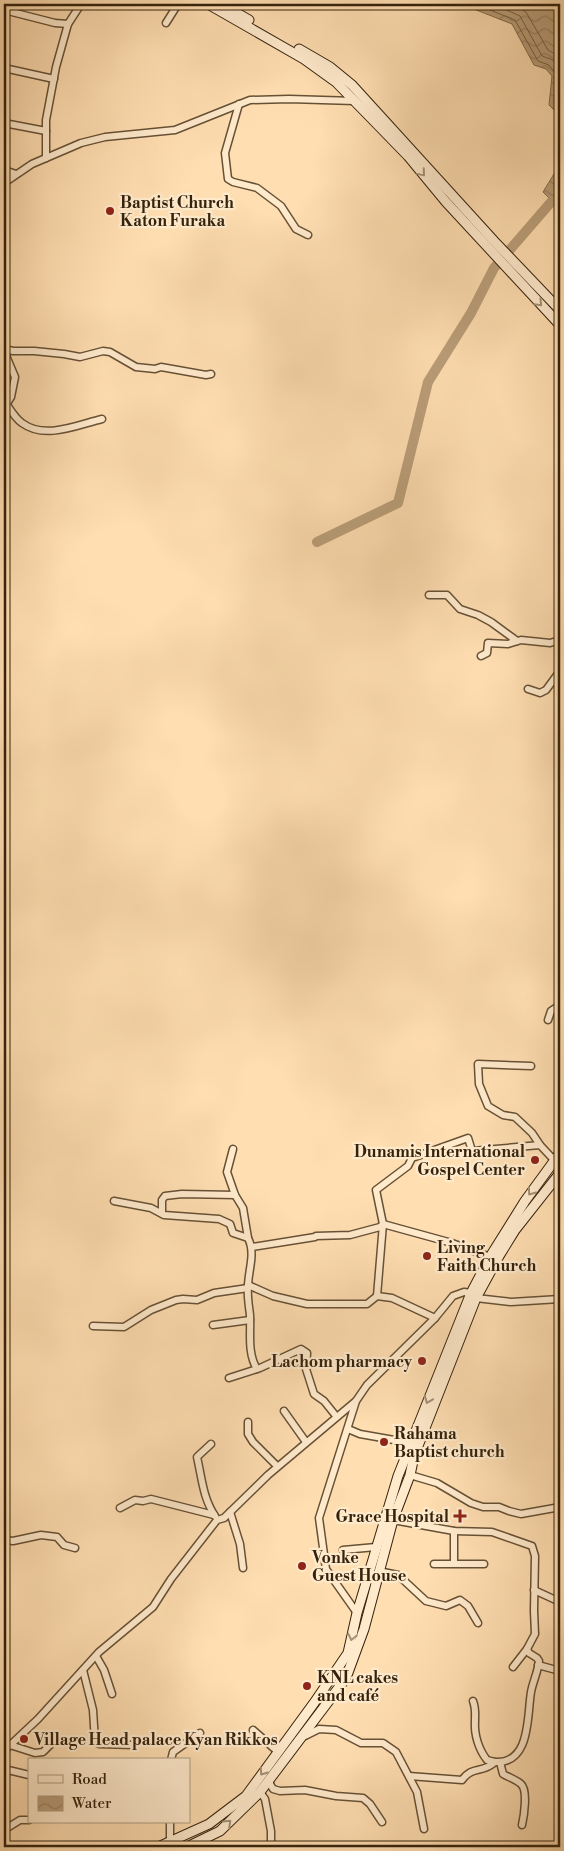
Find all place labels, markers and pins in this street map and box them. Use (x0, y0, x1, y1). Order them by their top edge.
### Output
place label: Baptist Church Katon Furaka (120, 193, 234, 231)
marker: Baptist Church Katon Furaka (104, 205, 116, 217)
place label: Dunamis International Gospel Center (354, 1142, 526, 1180)
marker: Dunamis International Gospel Center (529, 1154, 541, 1166)
place label: Living Faith Church (437, 1238, 536, 1276)
marker: Living Faith Church (421, 1250, 433, 1262)
place label: Lachom pharmacy (271, 1352, 413, 1372)
marker: Lachom pharmacy (416, 1355, 428, 1367)
place label: Rahama Baptist church (394, 1424, 505, 1462)
marker: Rahama Baptist church (378, 1436, 390, 1448)
place label: Grace Hospital (335, 1507, 450, 1527)
marker: Grace Hospital (453, 1509, 467, 1523)
place label: Vonke Guest House (311, 1548, 407, 1586)
marker: Vonke Guest House (296, 1560, 308, 1572)
place label: KNL cakes and café (317, 1668, 398, 1706)
marker: KNL cakes and café (301, 1680, 313, 1692)
place label: Village Head palace Kyan Rikkos (33, 1730, 278, 1750)
marker: Village Head palace Kyan Rikkos (18, 1733, 30, 1745)

